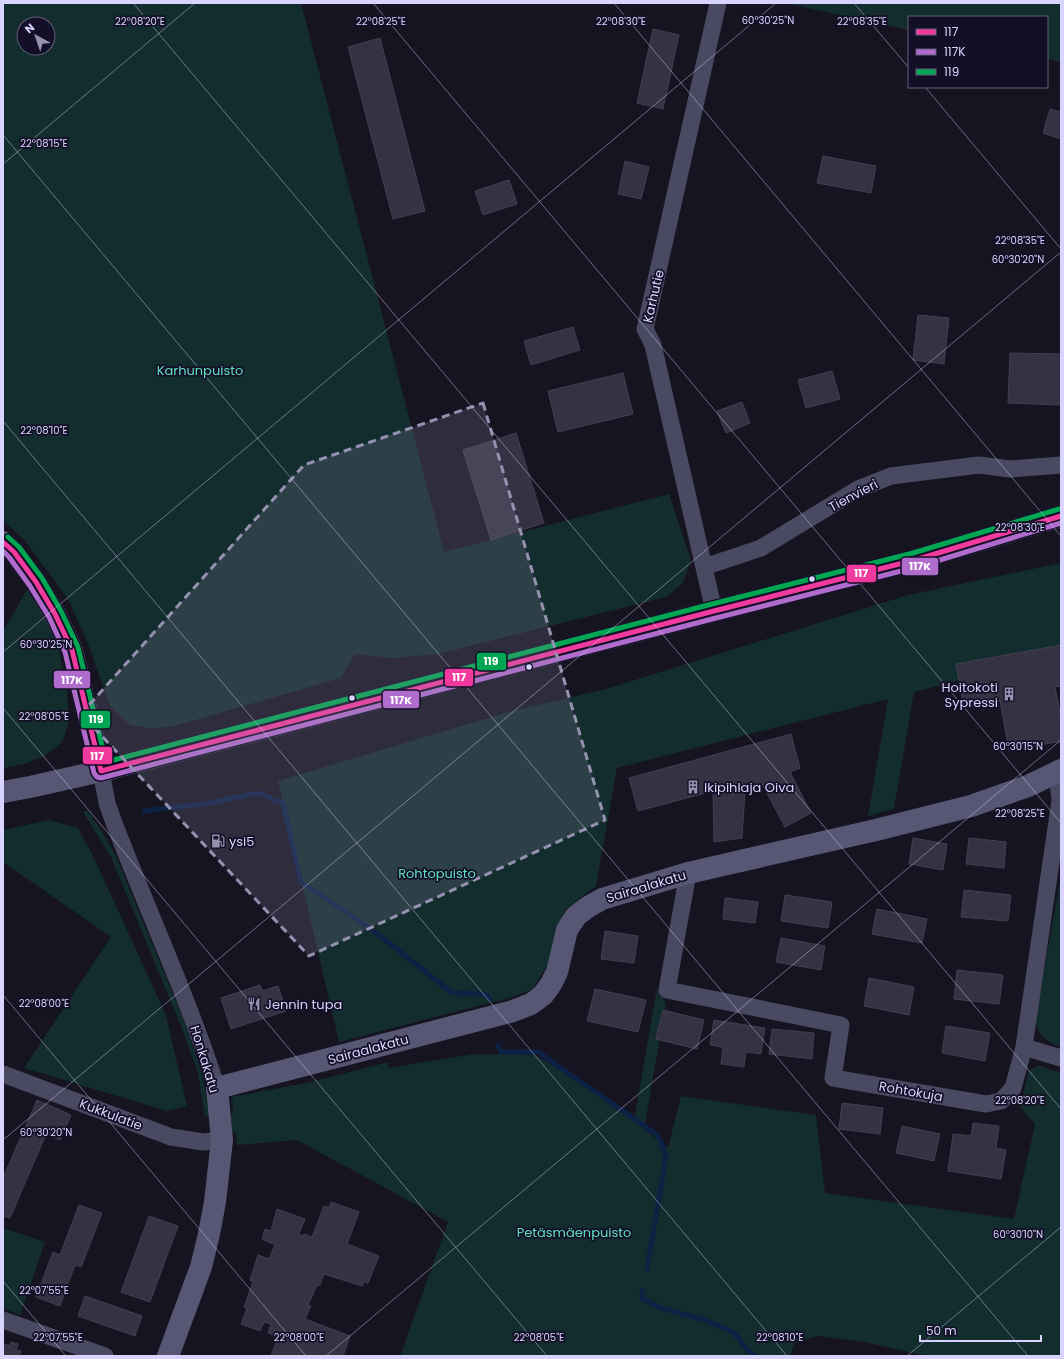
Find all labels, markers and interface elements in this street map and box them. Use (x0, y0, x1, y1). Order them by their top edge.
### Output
text: 60°30'25"N (742, 13, 794, 28)
text: 22°08'20"E (115, 14, 165, 29)
text: 22°08'25"E (356, 14, 406, 29)
text: 22°08'30"E (596, 14, 646, 29)
text: 22°08'35"E (837, 14, 887, 29)
north arrow (16, 16, 56, 56)
legend (908, 16, 1048, 88)
text: N (21, 20, 38, 37)
text: 117 (944, 23, 959, 40)
text: 117K (944, 43, 965, 60)
text: 119 (944, 63, 959, 80)
text: 22°08'15"E (20, 136, 68, 151)
text: 22°08'35"E (995, 233, 1045, 248)
text: 60°30'20"N (992, 252, 1044, 267)
street label: Karhutie (638, 268, 669, 325)
park label: Karhunpuisto (157, 361, 243, 380)
text: 22°08'10"E (20, 423, 68, 438)
street label: Tienvieri (825, 475, 881, 516)
text: 22°08'30"E (995, 520, 1045, 535)
line badge: 117K (901, 557, 939, 576)
text: 117K (909, 558, 931, 574)
line badge: 117 (846, 564, 877, 583)
text: 117 (854, 565, 868, 581)
unlabelled marker (807, 574, 817, 584)
text: 60°30'25"N (20, 637, 72, 652)
line badge: 119 (476, 652, 507, 671)
text: 119 (483, 653, 499, 669)
unlabelled marker (524, 662, 534, 672)
line badge: 117 (444, 668, 474, 687)
text: 117 (452, 669, 466, 685)
line badge: 117K (53, 670, 91, 689)
text: 117K (61, 672, 83, 688)
place label: Hoitokoti Sypressi (941, 678, 998, 712)
building icon: Hoitokoti Sypressi (1001, 686, 1017, 702)
line badge: 117K (382, 690, 420, 709)
text: 117K (390, 692, 412, 708)
unlabelled marker (347, 693, 357, 703)
text: 22°08'05"E (19, 709, 69, 724)
line badge: 119 (80, 710, 111, 729)
text: 119 (88, 711, 104, 727)
text: 60°30'15"N (993, 739, 1043, 754)
line badge: 117 (82, 746, 113, 765)
text: 117 (90, 748, 104, 764)
place label: Ikipihlaja Oiva (704, 778, 794, 797)
building icon: Ikipihlaja Oiva (685, 779, 701, 795)
text: 22°08'25"E (995, 806, 1045, 821)
place label: ysi5 (229, 832, 254, 851)
fuel station icon: ysi5 (210, 833, 226, 849)
park label: Rohtopuisto (398, 864, 476, 883)
street label: Sairaalakatu (604, 865, 688, 908)
place label: Jennin tupa (265, 995, 342, 1014)
text: 22°08'00"E (19, 996, 69, 1011)
restaurant icon: Jennin tupa (246, 996, 262, 1012)
street label: Honkakatu (185, 1023, 224, 1095)
street label: Sairaalakatu (326, 1030, 410, 1069)
street label: Rohtokuja (877, 1077, 944, 1106)
text: 22°08'20"E (995, 1093, 1045, 1108)
street label: Kukkulatie (77, 1094, 145, 1135)
text: 60°30'20"N (20, 1125, 72, 1140)
park label: Petäsmäenpuisto (517, 1223, 631, 1242)
text: 60°30'10"N (993, 1227, 1043, 1242)
text: 22°07'55"E (19, 1283, 69, 1298)
scale bar (920, 1317, 1041, 1343)
text: 50 m (926, 1322, 957, 1339)
text: 22°07'55"E (33, 1330, 83, 1345)
text: 22°08'00"E (274, 1330, 324, 1345)
text: 22°08'05"E (514, 1330, 564, 1345)
text: 22°08'10"E (756, 1330, 804, 1345)

